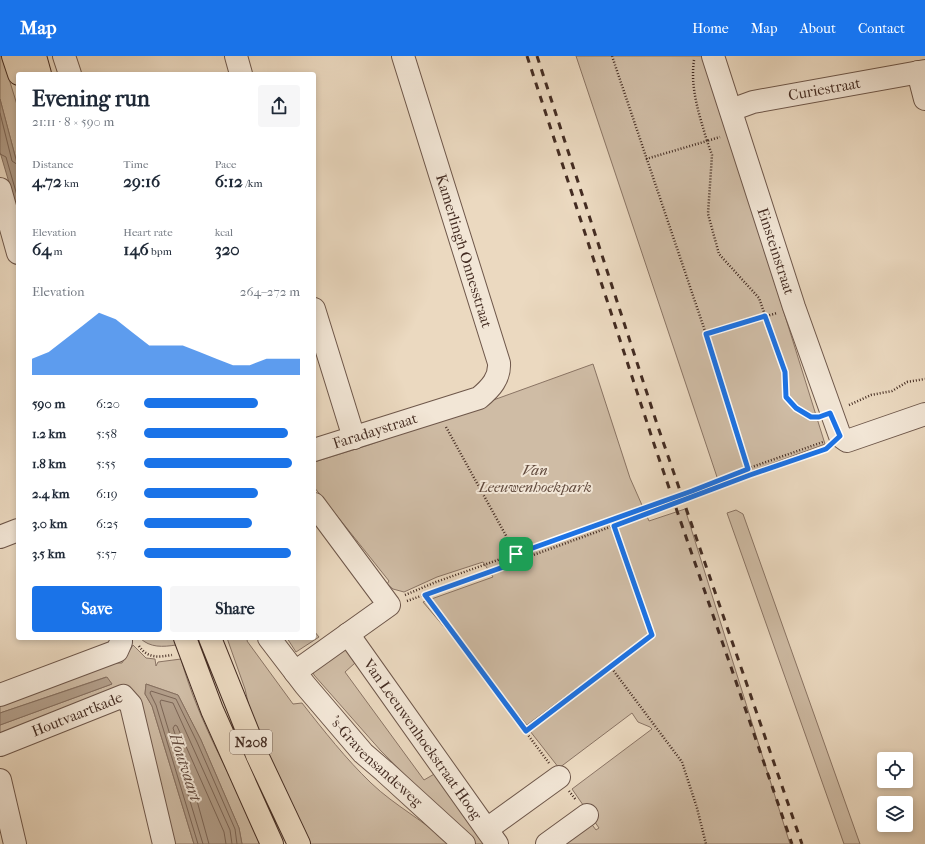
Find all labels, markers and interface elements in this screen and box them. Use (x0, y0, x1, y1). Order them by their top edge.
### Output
text: Map (20, 17, 56, 39)
text: Home (692, 20, 729, 37)
text: Map (751, 20, 778, 37)
text: About (800, 20, 836, 37)
text: Contact (858, 20, 905, 37)
street label: Curiestraat (787, 74, 863, 104)
button: share (258, 85, 300, 127)
text: Evening run (32, 86, 150, 112)
text: 21:11 · 8 × 590 m (32, 114, 114, 129)
text: Distance (32, 158, 73, 171)
text: Time (123, 158, 148, 171)
text: Pace (215, 158, 237, 171)
text: 4.72 (32, 171, 62, 191)
text: 29:16 (123, 171, 160, 191)
text: 6:12 (215, 171, 243, 191)
street label: Kamerlingh Onnesstraat (432, 172, 496, 331)
text: km (62, 177, 79, 190)
text: /km (243, 177, 263, 190)
street label: Einsteinstraat (754, 205, 799, 297)
text: Elevation (32, 226, 76, 239)
text: Heart rate (123, 226, 173, 239)
text: kcal (215, 226, 233, 239)
text: 64 (32, 239, 51, 259)
text: 146 (123, 239, 149, 259)
text: 320 (215, 239, 240, 259)
text: m (51, 245, 63, 258)
text: bpm (149, 245, 172, 258)
text: Elevation (32, 284, 85, 299)
text: 264–272 m (240, 284, 300, 299)
text: 590 m (32, 396, 65, 411)
text: 6:20 (96, 396, 120, 411)
street label: Faradaystraat (331, 409, 420, 453)
text: 1.2 km (32, 426, 66, 441)
text: 5:58 (96, 426, 117, 441)
text: 1.8 km (32, 456, 66, 471)
text: 5:55 (96, 456, 116, 471)
park label: Van Leeuwenhoekpark (477, 461, 592, 496)
text: 2.4 km (32, 486, 69, 501)
text: 6:19 (96, 486, 118, 501)
text: 3.0 km (32, 516, 67, 531)
text: 6:25 (96, 516, 119, 531)
pin (499, 537, 533, 571)
icon: arrive (505, 543, 527, 565)
text: 3.5 km (32, 546, 65, 561)
text: 5:57 (96, 546, 117, 561)
button: Save (32, 586, 162, 632)
button: Share (170, 586, 300, 632)
street label: Van Leeuwenhoekstraat Hoog (359, 655, 486, 824)
street label: Houtvaartkade (29, 688, 126, 740)
street label: 's-Gravensandeweg (326, 712, 427, 811)
water label: Houtvaart (165, 730, 206, 805)
road number: N208 (230, 730, 272, 754)
map controls (877, 752, 913, 832)
button: locate (877, 752, 913, 788)
button: layers (877, 796, 913, 832)

